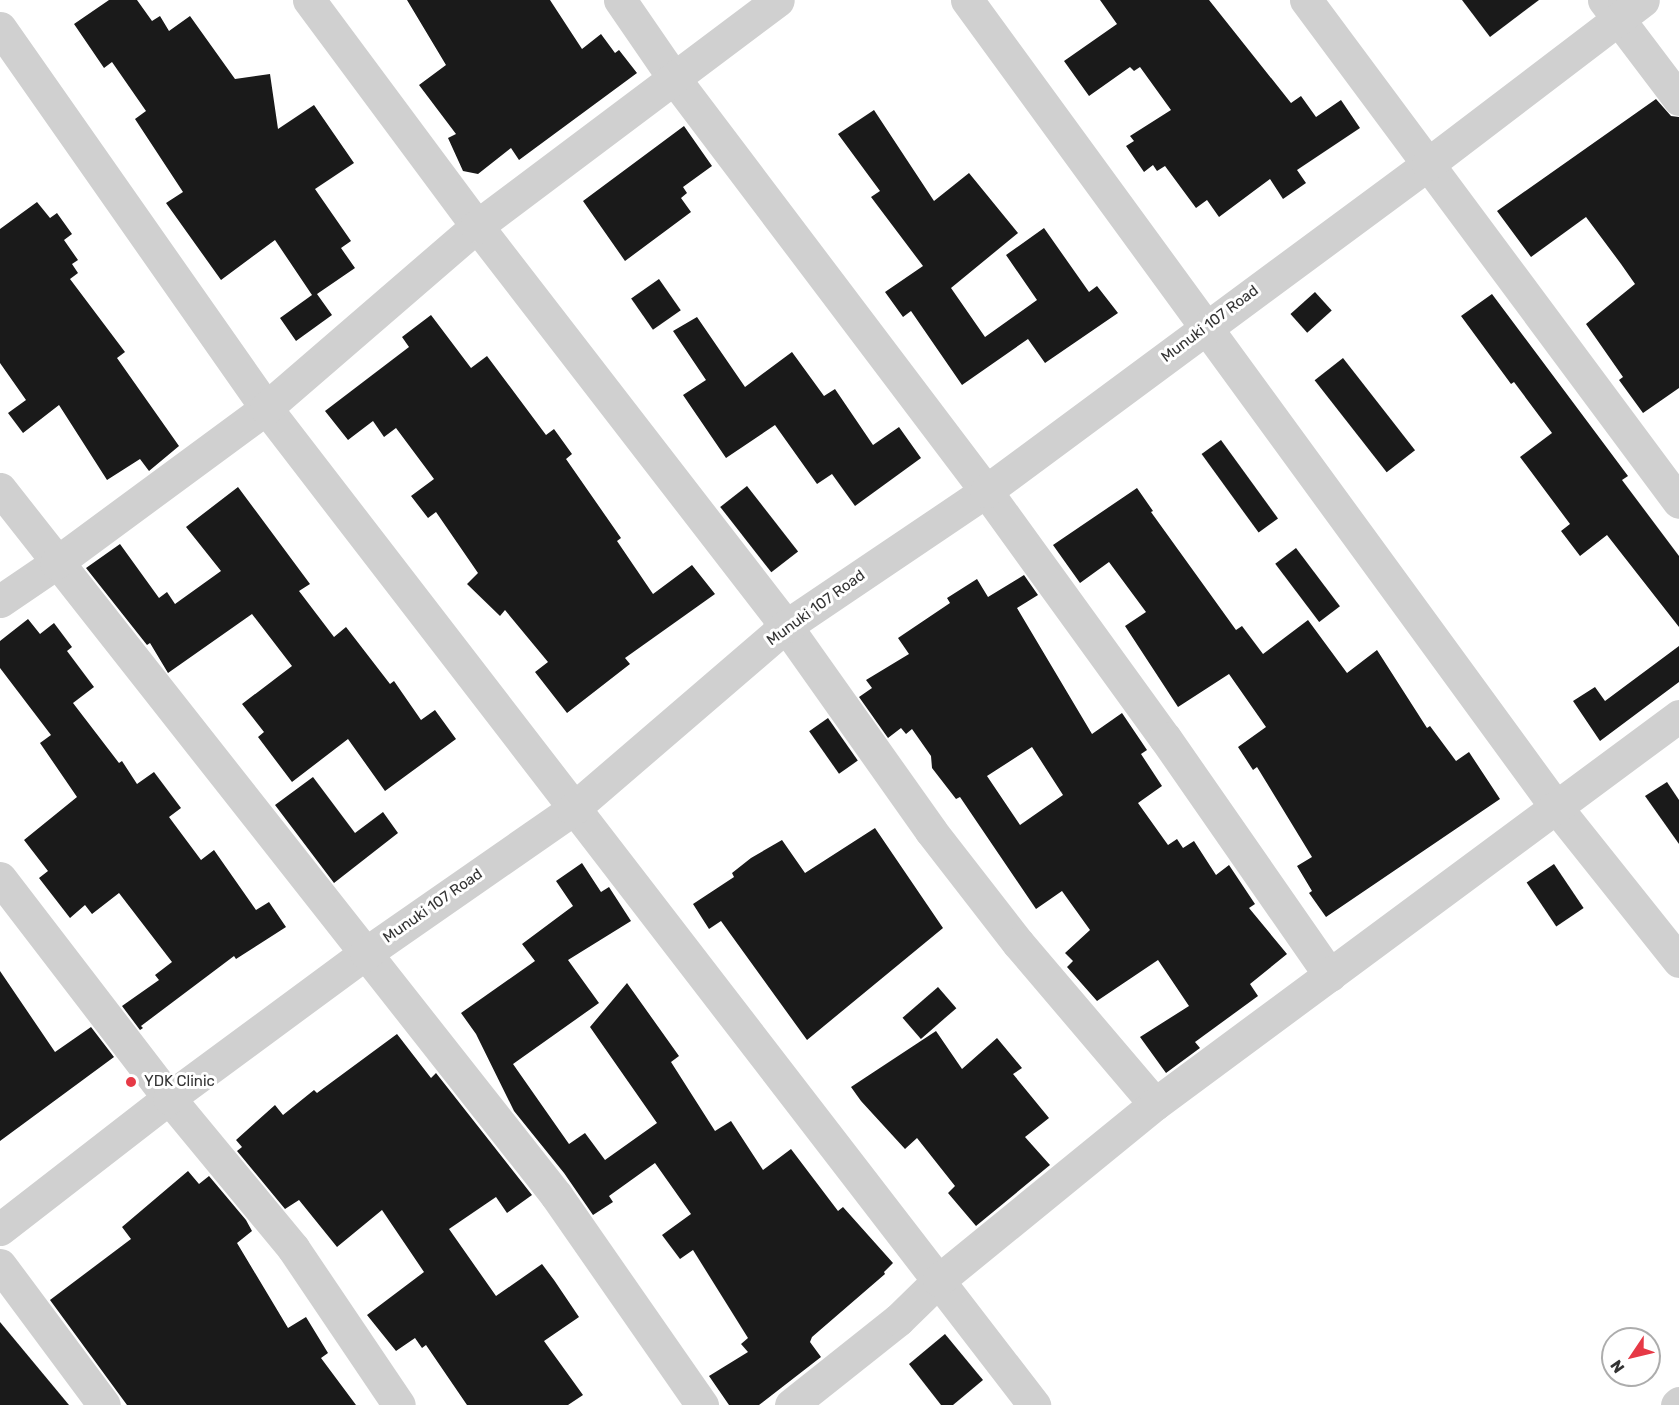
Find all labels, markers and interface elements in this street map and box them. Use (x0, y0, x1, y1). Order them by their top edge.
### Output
street label: Munuki 107 Road (1158, 282, 1262, 366)
street label: Munuki 107 Road (763, 566, 869, 650)
street label: Munuki 107 Road (380, 865, 486, 947)
marker: YDK Clinic (122, 1073, 140, 1091)
place label: YDK Clinic (144, 1073, 215, 1091)
north arrow (1601, 1327, 1661, 1387)
text: N (1606, 1356, 1629, 1377)

